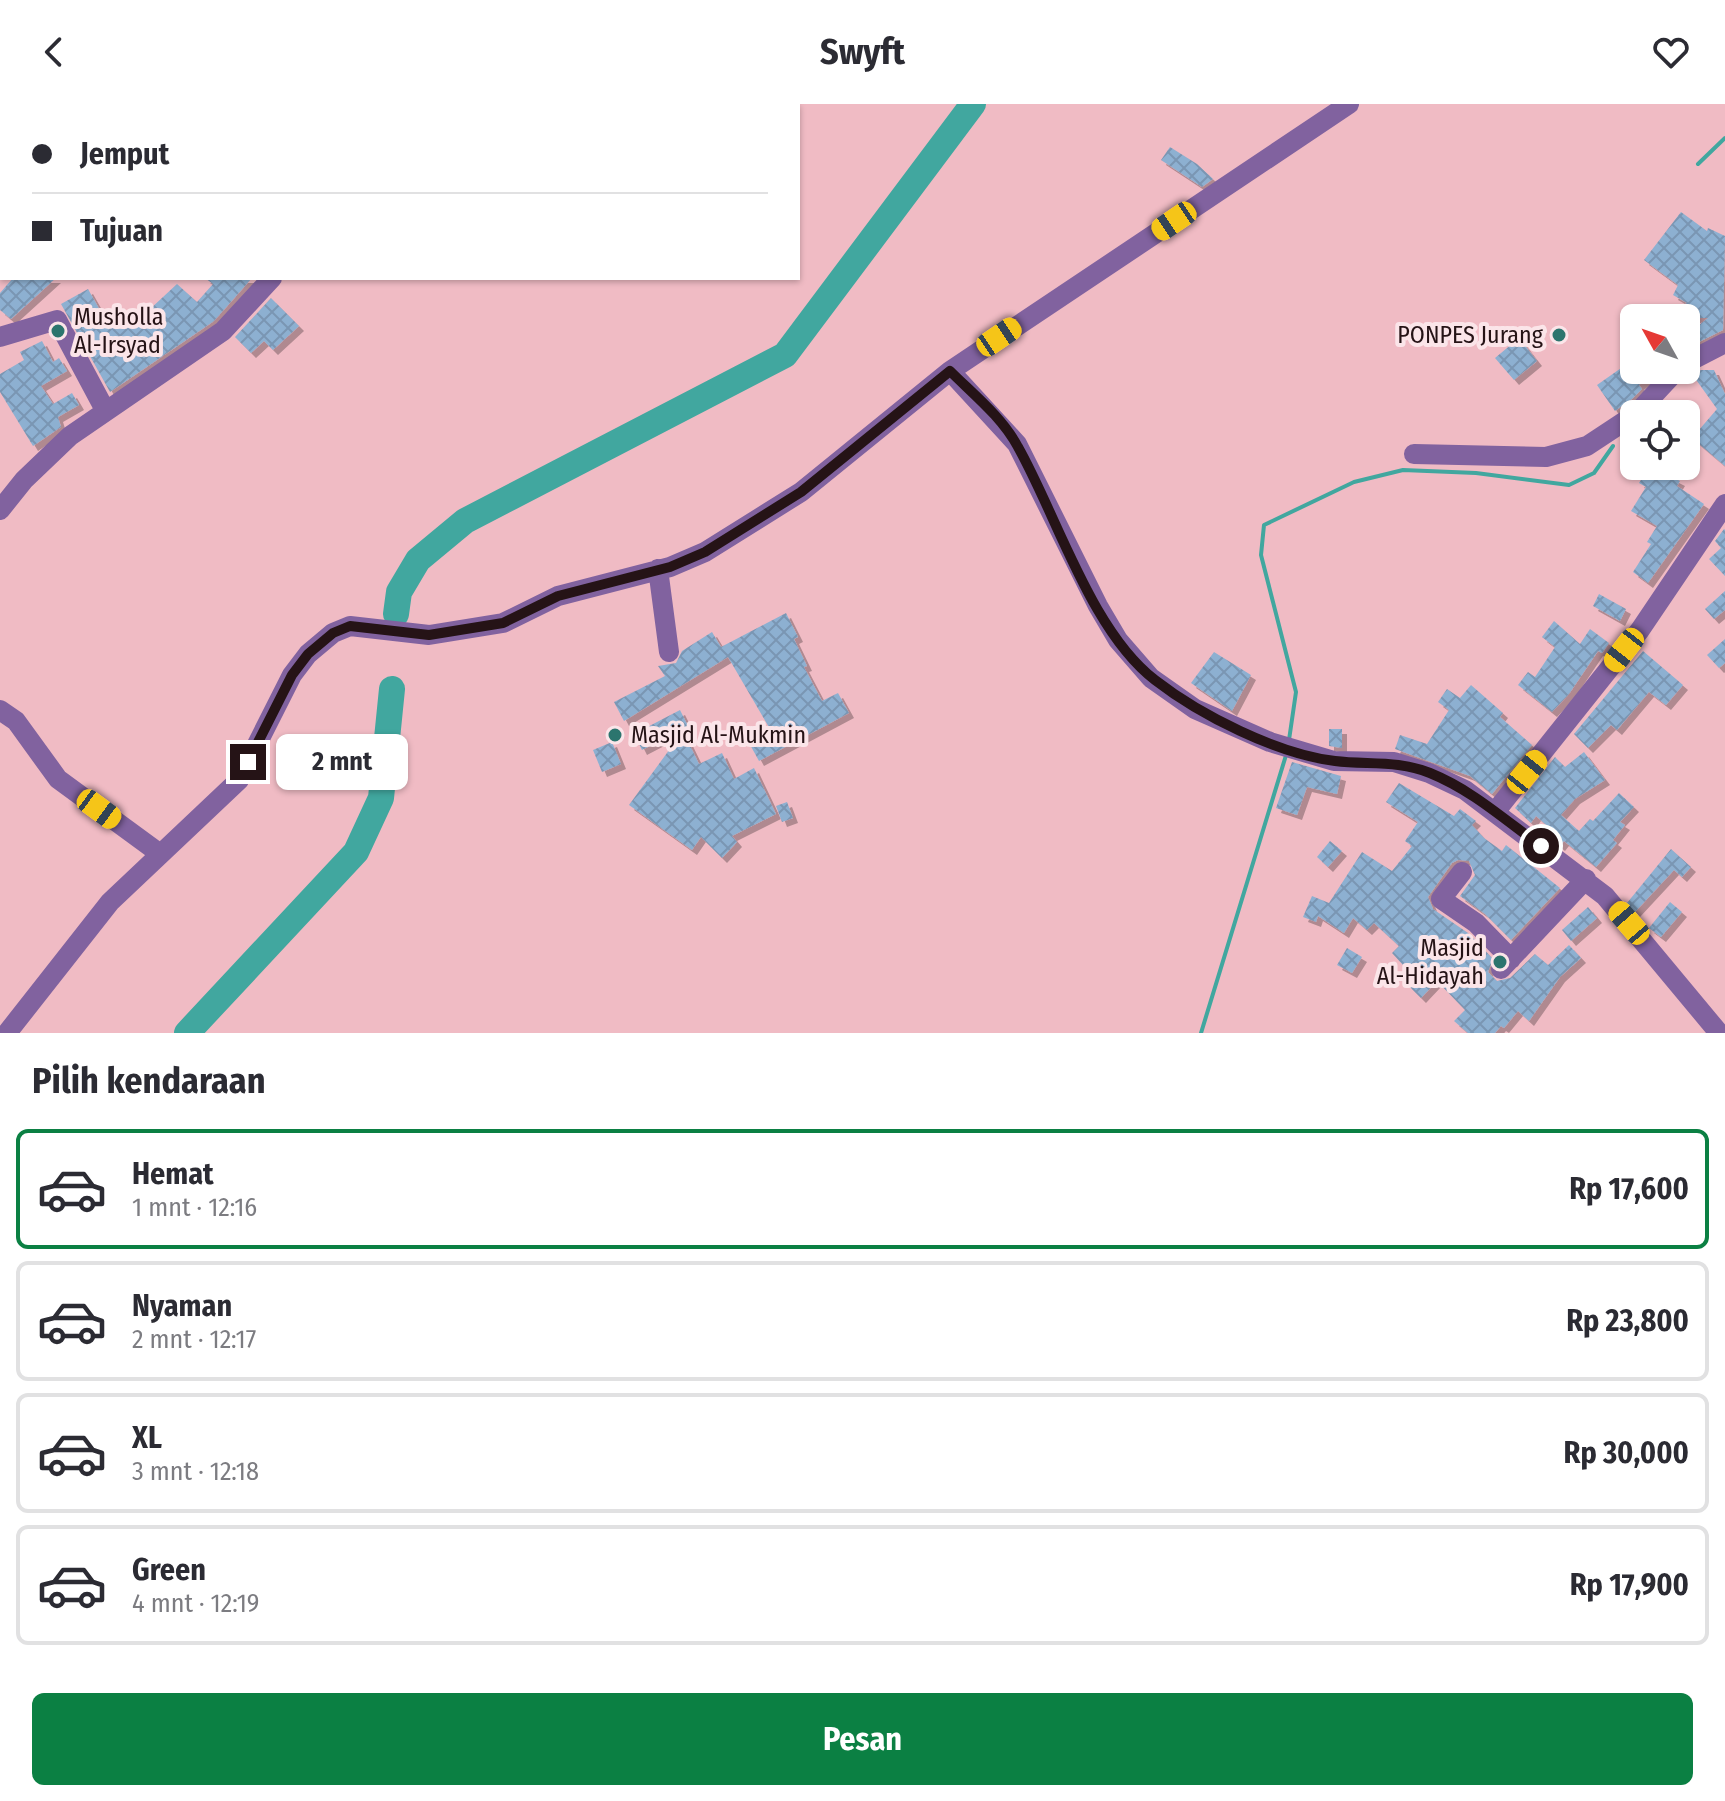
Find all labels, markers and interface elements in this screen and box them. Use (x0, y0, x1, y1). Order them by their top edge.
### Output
icon: back (32, 30, 76, 74)
text: Swyft (820, 30, 905, 74)
icon: heart (1649, 30, 1693, 74)
text: Jemput (80, 136, 169, 172)
car (1147, 198, 1201, 244)
text: Tujuan (80, 213, 163, 249)
place label: Musholla Al-Irsyad (74, 303, 163, 359)
north arrow (1620, 304, 1700, 384)
map controls (1620, 304, 1700, 480)
car (972, 314, 1026, 360)
place label: PONPES Jurang (1397, 321, 1544, 349)
marker: Musholla Al-Irsyad (49, 322, 67, 340)
marker: PONPES Jurang (1550, 326, 1568, 344)
button: locate (1620, 400, 1700, 480)
car (1600, 624, 1648, 676)
place label: Masjid Al-Mukmin (631, 721, 806, 749)
marker: Masjid Al-Mukmin (606, 726, 624, 744)
callout: 2 mnt (276, 734, 408, 790)
route end (230, 744, 266, 780)
text: 2 mnt (312, 746, 372, 777)
car (1503, 746, 1551, 798)
car (73, 785, 125, 833)
route start (1523, 828, 1559, 864)
car (1604, 897, 1654, 949)
place label: Masjid Al-Hidayah (1377, 934, 1484, 990)
marker: Masjid Al-Hidayah (1491, 953, 1509, 971)
text: Pilih kendaraan (32, 1059, 266, 1103)
icon: car (36, 1153, 108, 1225)
text: Hemat (132, 1156, 214, 1192)
text: Rp 17,600 (1569, 1171, 1689, 1207)
text: 1 mnt · 12:16 (132, 1192, 257, 1223)
icon: car (36, 1285, 108, 1357)
text: Nyaman (132, 1288, 232, 1324)
text: Rp 23,800 (1566, 1303, 1689, 1339)
text: 2 mnt · 12:17 (132, 1324, 256, 1355)
icon: car (36, 1417, 108, 1489)
text: XL (132, 1420, 162, 1456)
text: Rp 30,000 (1564, 1435, 1689, 1471)
text: 3 mnt · 12:18 (132, 1456, 259, 1487)
icon: car (36, 1549, 108, 1621)
text: Green (132, 1552, 206, 1588)
text: Rp 17,900 (1570, 1567, 1689, 1603)
text: 4 mnt · 12:19 (132, 1588, 259, 1619)
button: Pesan (32, 1693, 1693, 1785)

